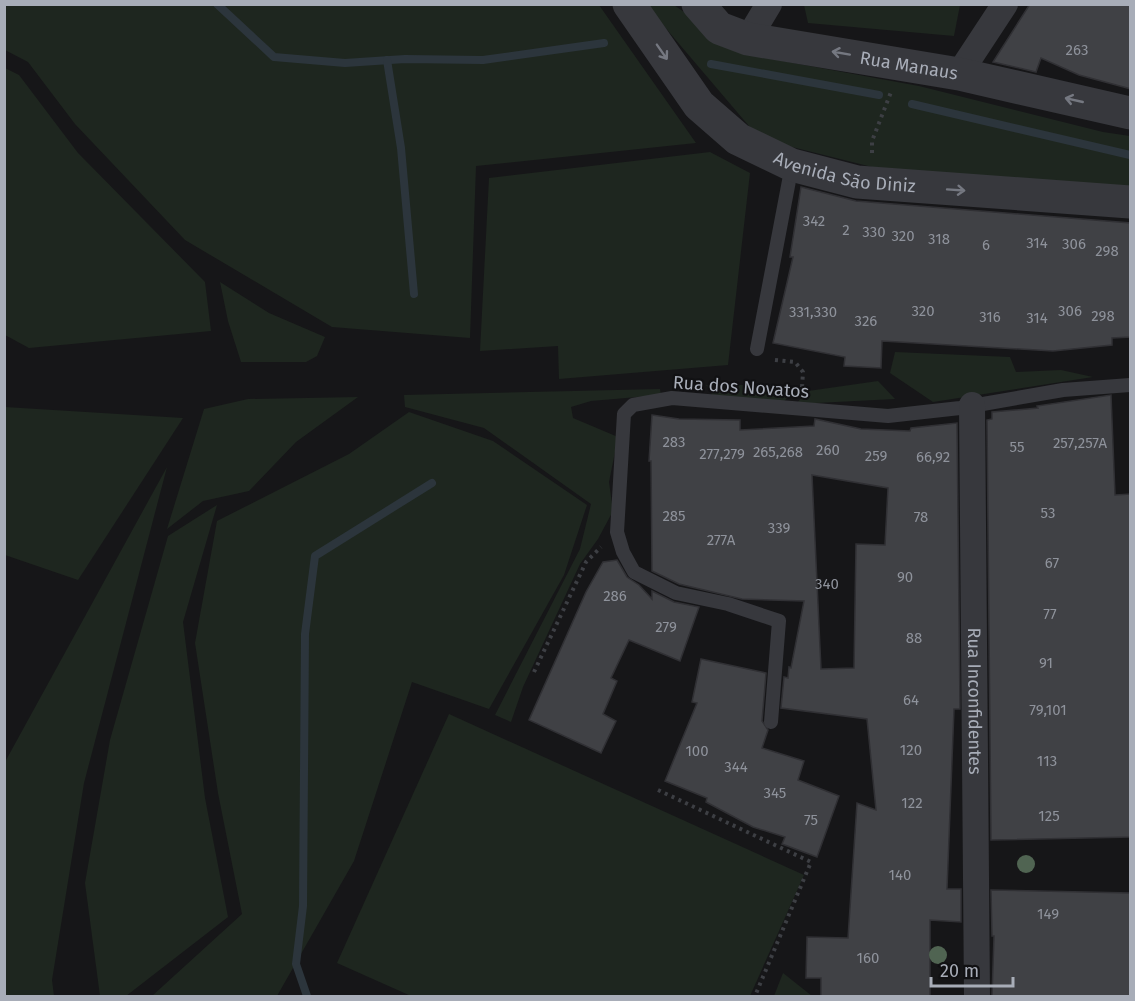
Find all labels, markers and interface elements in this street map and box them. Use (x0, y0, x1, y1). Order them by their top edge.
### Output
house number: 263 (1066, 41, 1088, 59)
one-way arrow (656, 44, 668, 60)
one-way arrow (832, 47, 852, 58)
street label: Rua Manaus (858, 47, 960, 85)
one-way arrow (1064, 94, 1084, 105)
street label: Avenida São Diniz (770, 147, 917, 197)
one-way arrow (945, 184, 965, 195)
house number: 342 (803, 212, 825, 230)
house number: 2 (842, 221, 850, 239)
house number: 330 (862, 223, 886, 241)
house number: 320 (891, 227, 915, 245)
house number: 318 (928, 230, 950, 248)
house number: 314 (1026, 234, 1048, 252)
house number: 306 (1062, 235, 1086, 253)
house number: 6 (982, 236, 990, 254)
house number: 298 (1095, 242, 1119, 260)
house number: 320 (911, 302, 935, 320)
house number: 306 (1058, 302, 1082, 320)
house number: 331,330 (789, 303, 837, 321)
house number: 298 (1091, 307, 1115, 325)
house number: 316 (979, 308, 1001, 326)
house number: 314 (1026, 309, 1048, 327)
house number: 326 (855, 312, 877, 330)
street label: Rua dos Novatos (672, 371, 810, 403)
house number: 283 (662, 433, 686, 451)
house number: 257,257A (1053, 434, 1108, 452)
house number: 55 (1010, 438, 1024, 456)
house number: 260 (816, 441, 840, 459)
house number: 265,268 (753, 443, 803, 461)
house number: 277,279 (699, 445, 745, 463)
house number: 259 (865, 447, 887, 465)
house number: 66,92 (916, 448, 950, 466)
house number: 53 (1041, 504, 1055, 522)
house number: 285 (662, 507, 686, 525)
house number: 78 (914, 508, 928, 526)
house number: 339 (768, 519, 790, 537)
house number: 277A (707, 531, 736, 549)
house number: 67 (1045, 554, 1059, 572)
house number: 90 (897, 568, 913, 586)
house number: 340 (815, 575, 839, 593)
house number: 286 (603, 587, 627, 605)
house number: 77 (1043, 605, 1057, 623)
house number: 279 (655, 618, 677, 636)
street label: Rua Inconfidentes (963, 627, 986, 775)
house number: 88 (906, 629, 922, 647)
house number: 91 (1039, 654, 1053, 672)
house number: 64 (903, 691, 919, 709)
house number: 79,101 (1029, 701, 1067, 719)
house number: 120 (900, 741, 922, 759)
house number: 100 (685, 742, 709, 760)
house number: 113 (1037, 752, 1057, 770)
house number: 344 (724, 758, 748, 776)
house number: 345 (764, 784, 786, 802)
house number: 122 (901, 794, 923, 812)
house number: 125 (1038, 807, 1060, 825)
house number: 75 (804, 811, 818, 829)
house number: 140 (889, 866, 911, 884)
house number: 149 (1037, 905, 1059, 923)
house number: 160 (857, 949, 879, 967)
scale bar (931, 950, 1014, 988)
text: 20 m (940, 960, 979, 982)

